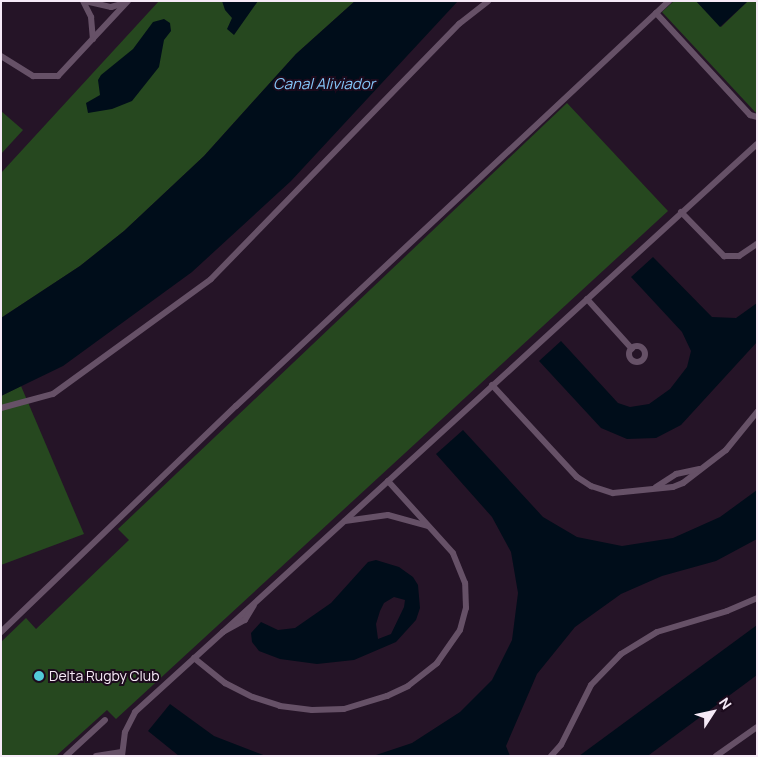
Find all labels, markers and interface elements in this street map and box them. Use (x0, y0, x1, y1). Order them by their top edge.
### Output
water label: Canal Aliviador (273, 75, 375, 93)
place label: Delta Rugby Club (49, 668, 159, 684)
marker: Delta Rugby Club (33, 670, 45, 682)
north arrow (688, 687, 738, 737)
text: N (715, 694, 736, 713)

